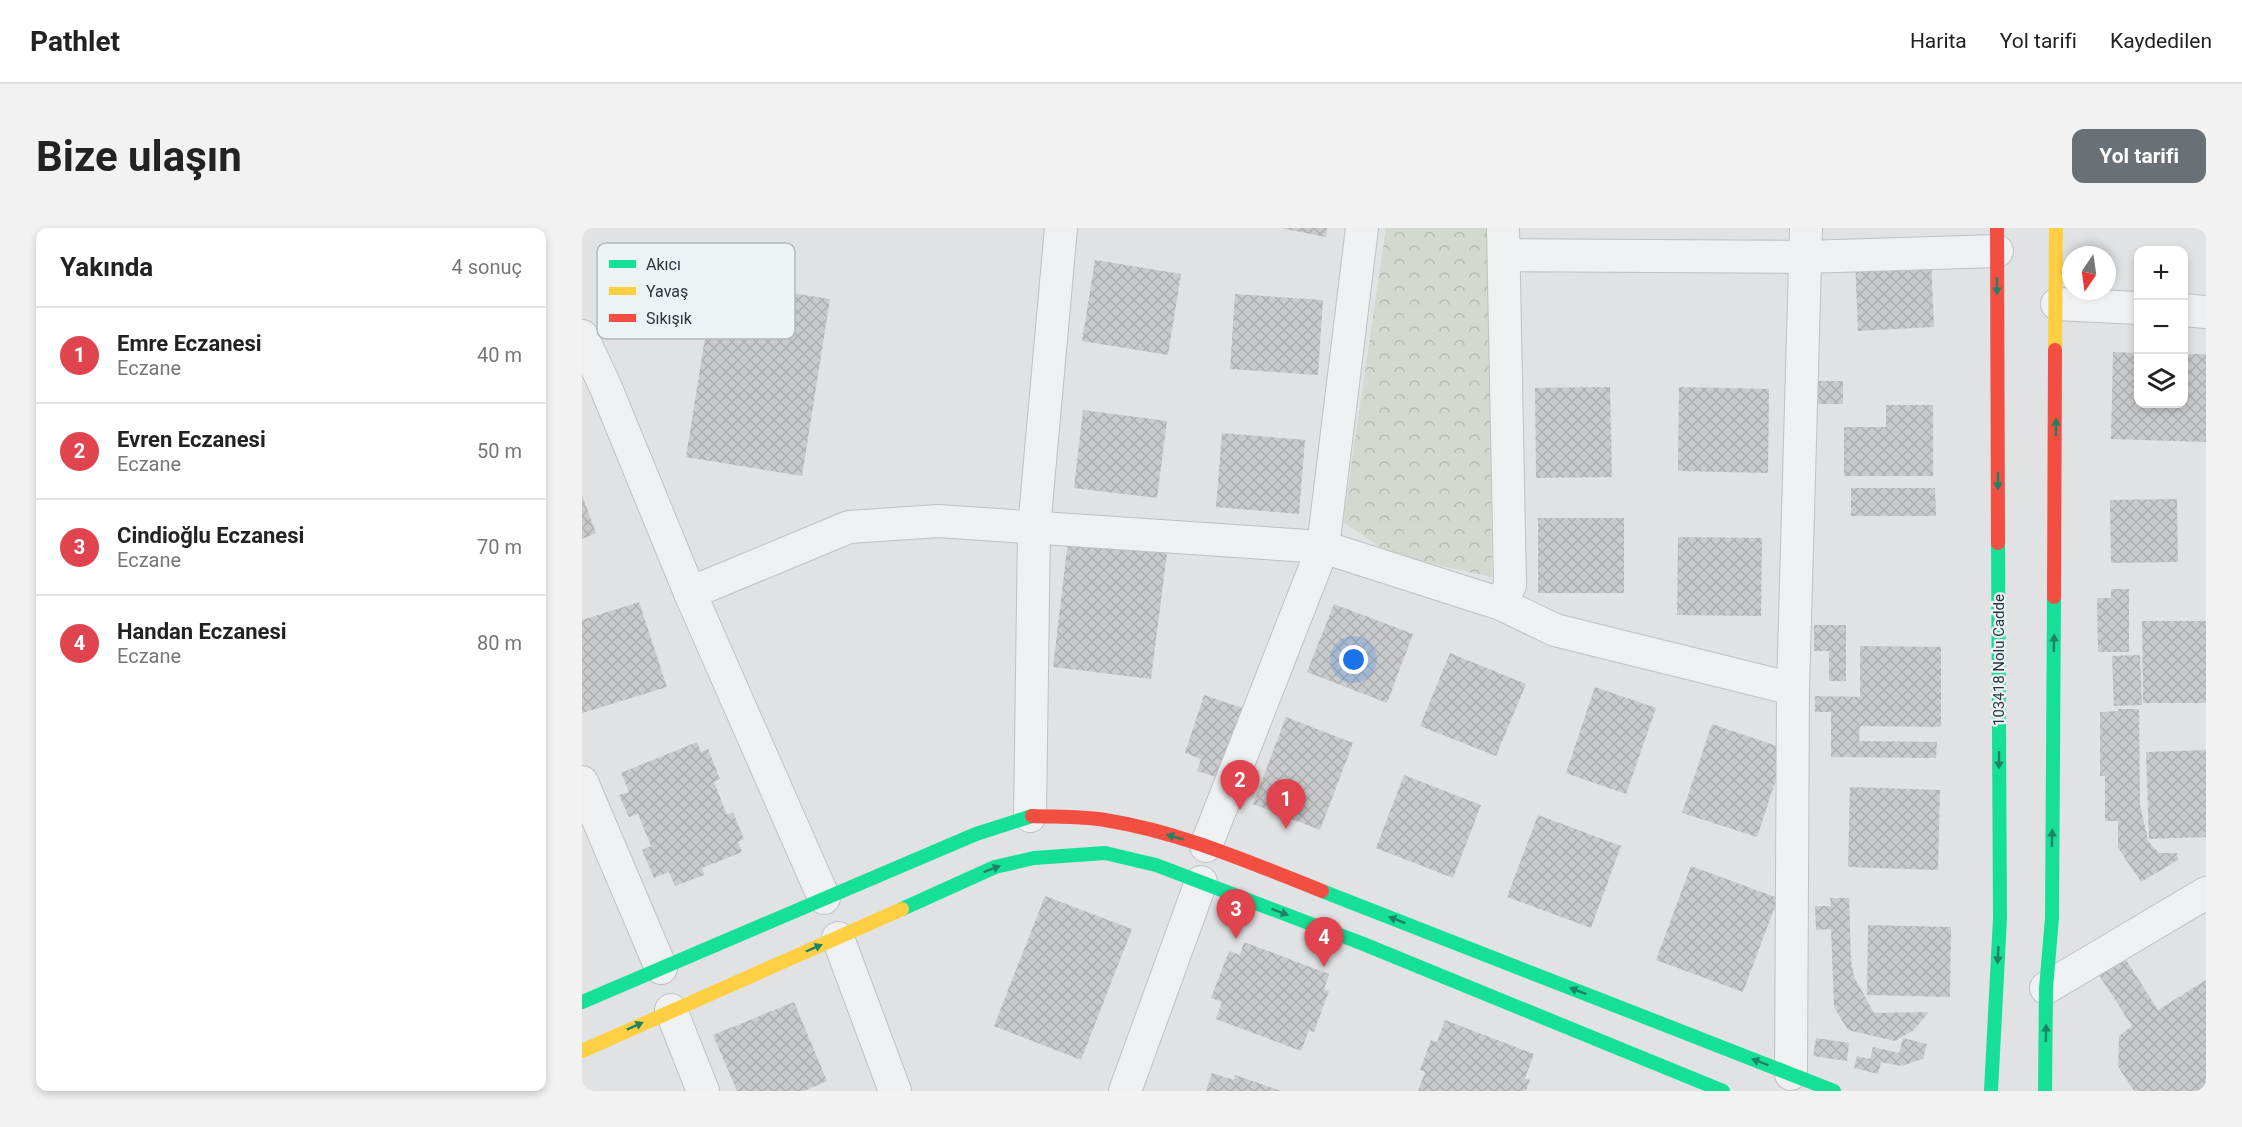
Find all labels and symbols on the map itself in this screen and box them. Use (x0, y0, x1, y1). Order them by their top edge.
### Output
legend (597, 243, 795, 339)
north arrow (2062, 246, 2116, 300)
text: Akıcı (646, 255, 681, 274)
one-way arrow (1992, 277, 2002, 296)
text: Yavaş (646, 282, 688, 301)
text: Sıkışık (646, 309, 693, 328)
one-way arrow (2051, 417, 2061, 436)
one-way arrow (1993, 472, 2003, 491)
street label: 103418 Nolu Cadde (1990, 594, 2008, 726)
one-way arrow (2049, 633, 2059, 652)
your location (1339, 645, 1368, 674)
one-way arrow (1995, 751, 2004, 770)
pin: 2 (1220, 760, 1260, 810)
pin: 1 (1266, 780, 1306, 829)
one-way arrow (2047, 828, 2057, 847)
one-way arrow (1166, 832, 1184, 841)
one-way arrow (983, 864, 1001, 873)
pin: 3 (1216, 890, 1256, 939)
one-way arrow (1271, 907, 1289, 917)
one-way arrow (1387, 915, 1405, 925)
pin: 4 (1304, 918, 1344, 967)
one-way arrow (805, 943, 823, 953)
one-way arrow (1994, 946, 2003, 965)
one-way arrow (1569, 986, 1587, 996)
one-way arrow (627, 1022, 644, 1031)
one-way arrow (2041, 1023, 2051, 1042)
one-way arrow (1751, 1057, 1769, 1066)

